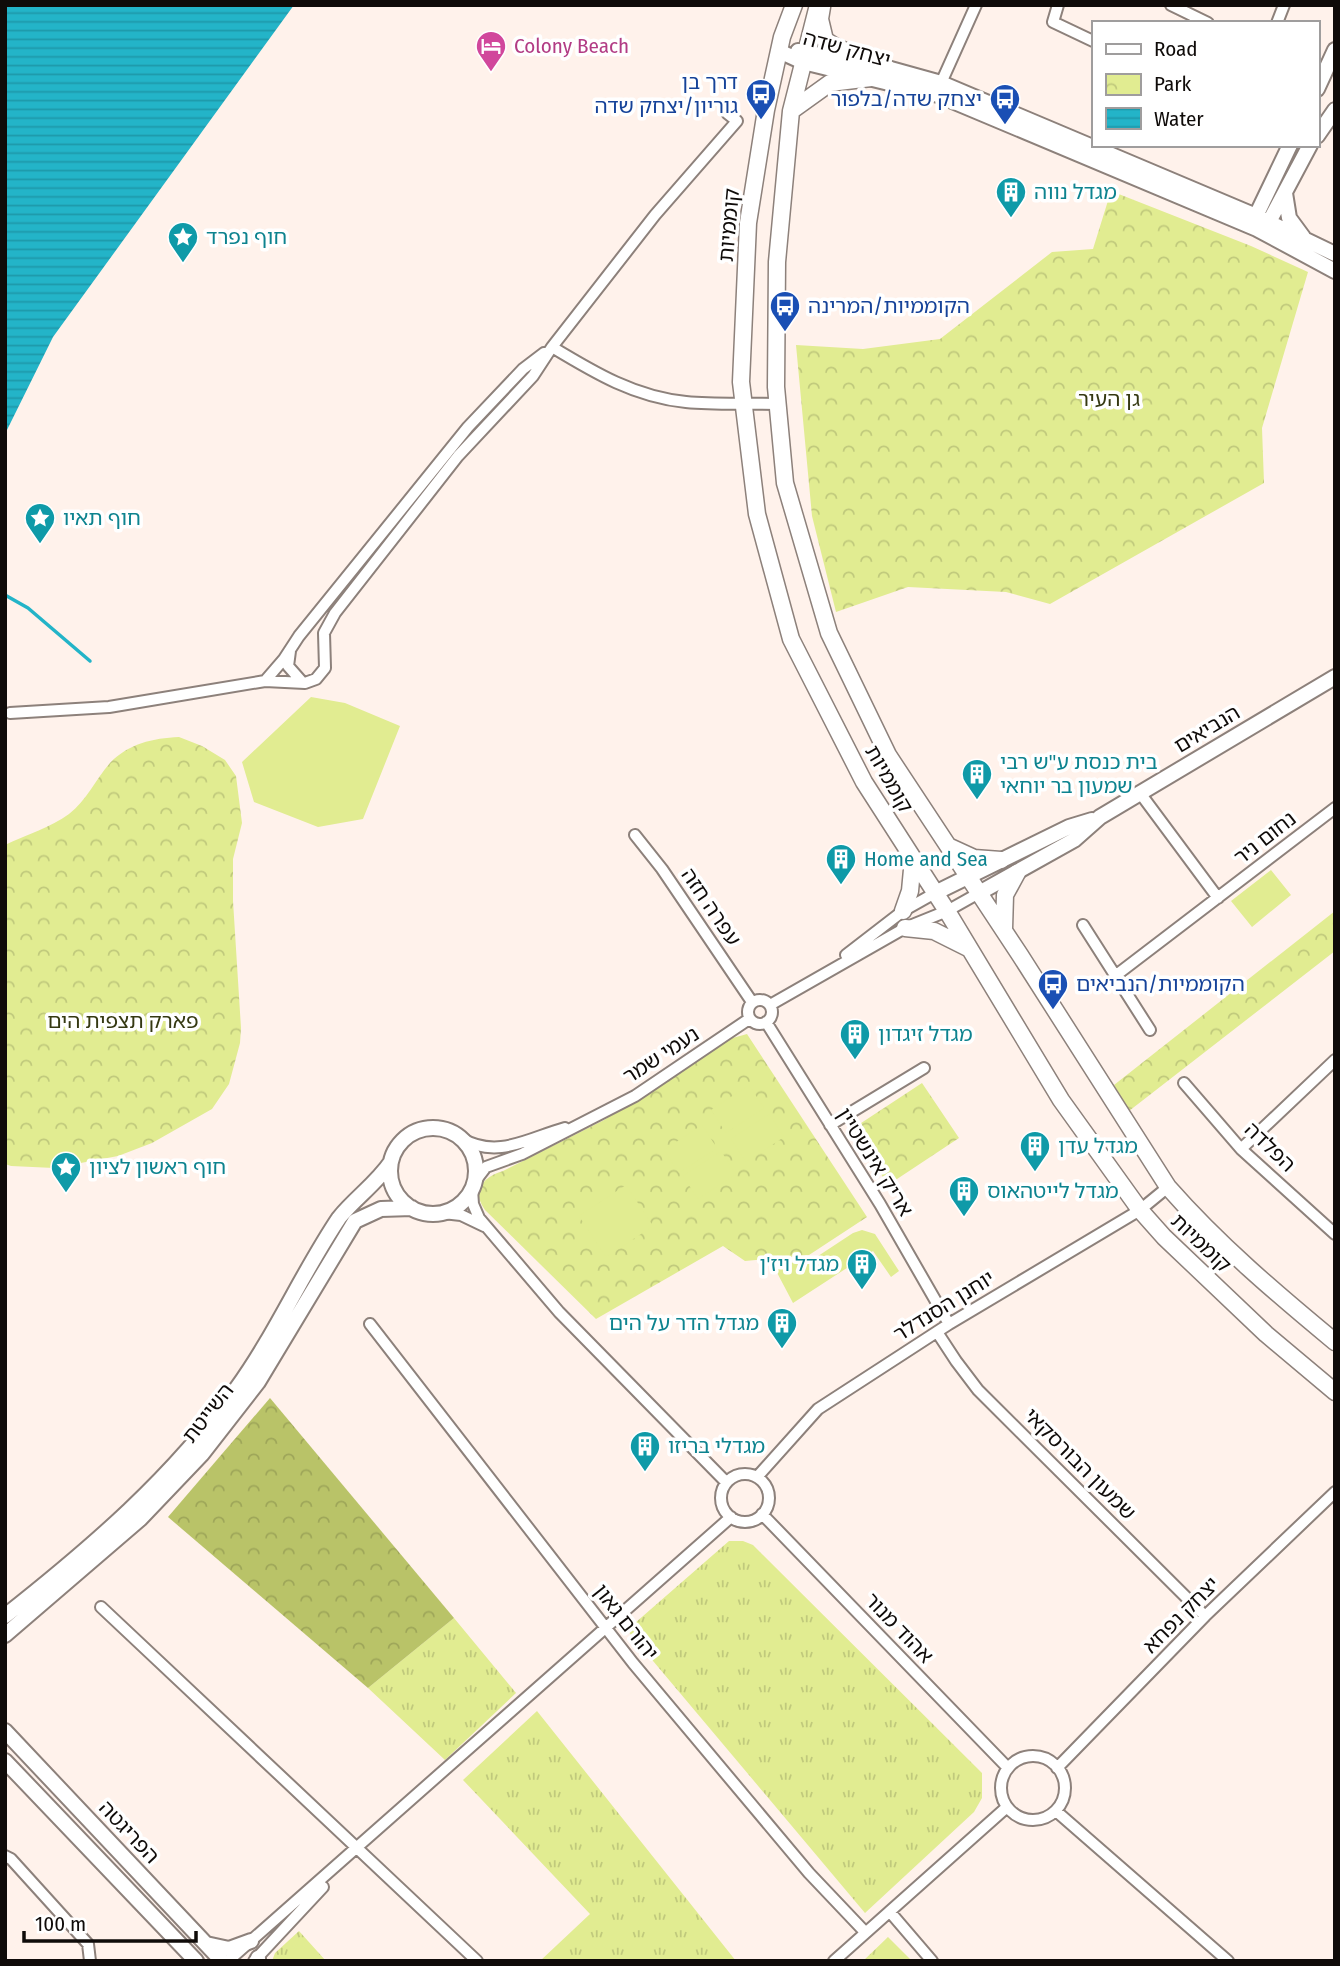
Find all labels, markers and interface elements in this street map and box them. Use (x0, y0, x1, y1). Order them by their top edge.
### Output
legend (1092, 21, 1319, 147)
street label: יצחק שדה (800, 25, 894, 73)
hotel icon: Colony Beach (474, 29, 508, 73)
place label: Colony Beach (514, 33, 629, 59)
text: Road (1154, 36, 1198, 62)
place label: דרך בן גוריון/יצחק שדה (594, 69, 738, 119)
text: Park (1154, 71, 1192, 97)
bus stop icon: דרך בן גוריון/יצחק שדה (744, 77, 778, 121)
bus stop icon: יצחק שדה/בלפור (988, 82, 1022, 126)
place label: יצחק שדה/בלפור (831, 86, 982, 112)
text: Water (1154, 106, 1204, 132)
building icon: מגדל נווה (994, 175, 1028, 219)
place label: מגדל נווה (1034, 179, 1117, 205)
street label: קוממיות (713, 187, 745, 263)
place icon: חוף נפרד (166, 220, 200, 264)
place label: חוף נפרד (206, 224, 287, 250)
bus stop icon: הקוממיות/המרינה (768, 289, 802, 333)
place label: הקוממיות/המרינה (808, 293, 970, 319)
park label: גן העיר (1078, 386, 1140, 412)
place icon: חוף תאיו (23, 501, 57, 545)
place label: חוף תאיו (63, 505, 141, 531)
street label: הנביאים (1169, 699, 1245, 759)
street label: קוממיות (859, 741, 919, 817)
place label: בית כנסת ע"ש רבי שמעון בר יוחאי (1000, 749, 1158, 799)
building icon: בית כנסת ע"ש רבי שמעון בר יוחאי (960, 757, 994, 801)
street label: נחום ניר (1229, 806, 1301, 870)
building icon: Home and Sea (824, 842, 858, 886)
place label: Home and Sea (864, 846, 988, 872)
street label: עפרה חזה (676, 863, 746, 951)
bus stop icon: הקוממיות/הנביאים (1036, 967, 1070, 1011)
place label: הקוממיות/הנביאים (1076, 971, 1245, 997)
park label: פארק תצפית הים (47, 1008, 199, 1034)
building icon: מגדל זיגדון (838, 1017, 872, 1061)
street label: נעמי שמר (618, 1021, 704, 1089)
place label: מגדל זיגדון (878, 1021, 973, 1047)
street label: אריק אינשטיין (831, 1103, 919, 1221)
street label: הפלדה (1239, 1117, 1301, 1177)
building icon: מגדל עדן (1018, 1129, 1052, 1173)
place label: מגדל עדן (1058, 1133, 1138, 1159)
place icon: חוף ראשון לציון (49, 1150, 83, 1194)
place label: חוף ראשון לציון (89, 1154, 226, 1180)
building icon: מגדל לייטהאוס (947, 1174, 981, 1218)
place label: מגדל לייטהאוס (987, 1178, 1119, 1204)
street label: קוממיות (1165, 1208, 1237, 1278)
building icon: מגדל ויז'ן (845, 1247, 879, 1291)
place label: מגדל ויז'ן (759, 1251, 839, 1277)
street label: יוחנן הסנדלר (889, 1265, 999, 1347)
building icon: מגדל הדר על הים (765, 1306, 799, 1350)
place label: מגדל הדר על הים (609, 1310, 759, 1336)
street label: השייטת (177, 1378, 239, 1448)
street label: שמעון הבורסקאי (1019, 1403, 1141, 1525)
building icon: מגדלי בריזו (628, 1429, 662, 1473)
place label: מגדלי בריזו (668, 1433, 765, 1459)
street label: יצחק נפחא (1137, 1571, 1225, 1659)
street label: יהורם גאון (588, 1579, 664, 1665)
street label: אהוד מנור (859, 1587, 939, 1669)
street label: הפריגטה (93, 1795, 165, 1869)
scale bar (24, 1899, 196, 1943)
text: 100 m (35, 1911, 86, 1937)

